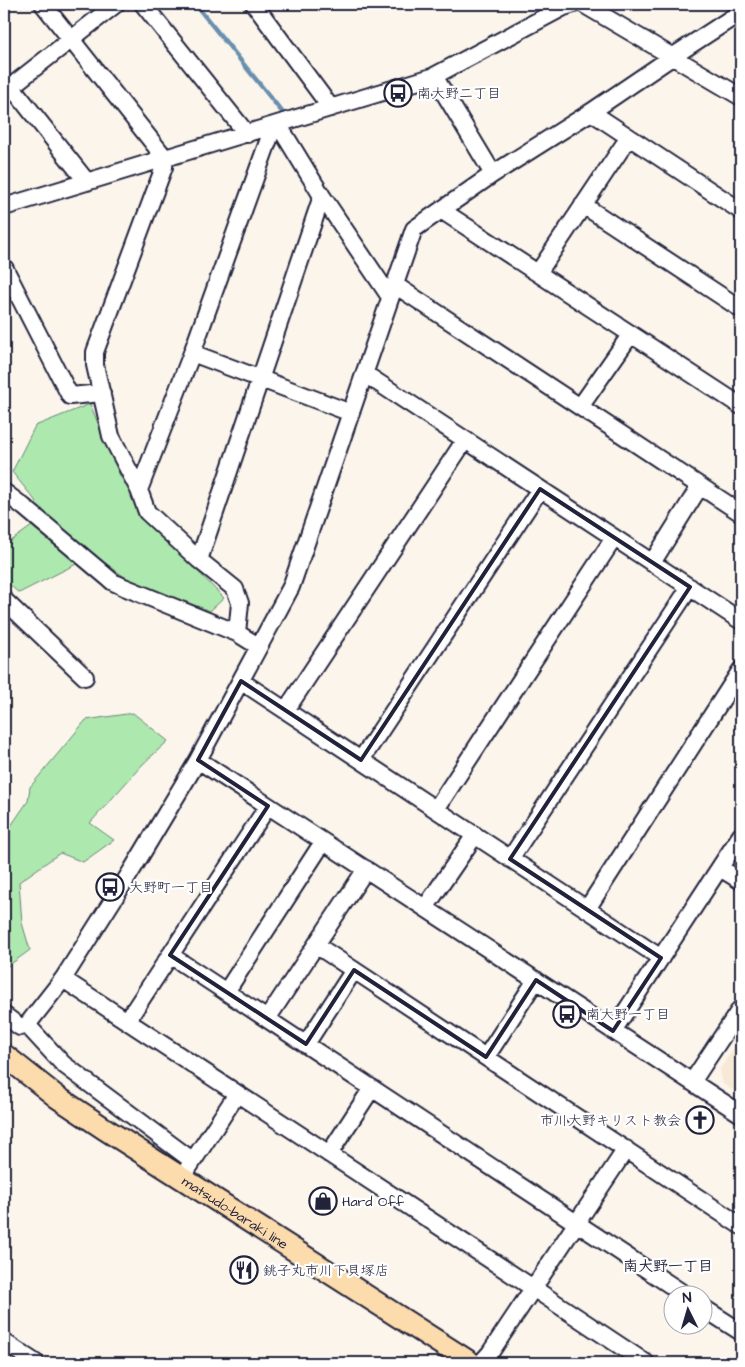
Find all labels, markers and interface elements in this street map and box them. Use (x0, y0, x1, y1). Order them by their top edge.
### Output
bus stop icon: 南大野二丁目 (383, 78, 413, 108)
place label: 南大野二丁目 (417, 84, 501, 104)
bus stop icon: 大野町一丁目 (95, 872, 125, 902)
place label: 大野町一丁目 (129, 878, 213, 898)
bus stop icon: 南大野一丁目 (552, 999, 582, 1029)
place label: 南大野一丁目 (586, 1005, 670, 1025)
church icon: 市川大野キリスト教会 (685, 1105, 715, 1135)
place label: 市川大野キリスト教会 (540, 1111, 681, 1131)
street label: matsudo-baraki line (178, 1172, 292, 1255)
shop icon: Hard Off (308, 1186, 338, 1216)
place label: Hard Off (342, 1192, 405, 1212)
restaurant icon: 銚子丸市川下貝塚店 (229, 1255, 259, 1285)
district label: 南大野一丁目 (623, 1256, 713, 1277)
place label: 銚子丸市川下貝塚店 (263, 1261, 389, 1281)
north arrow (662, 1284, 712, 1334)
text: N (682, 1288, 692, 1308)

